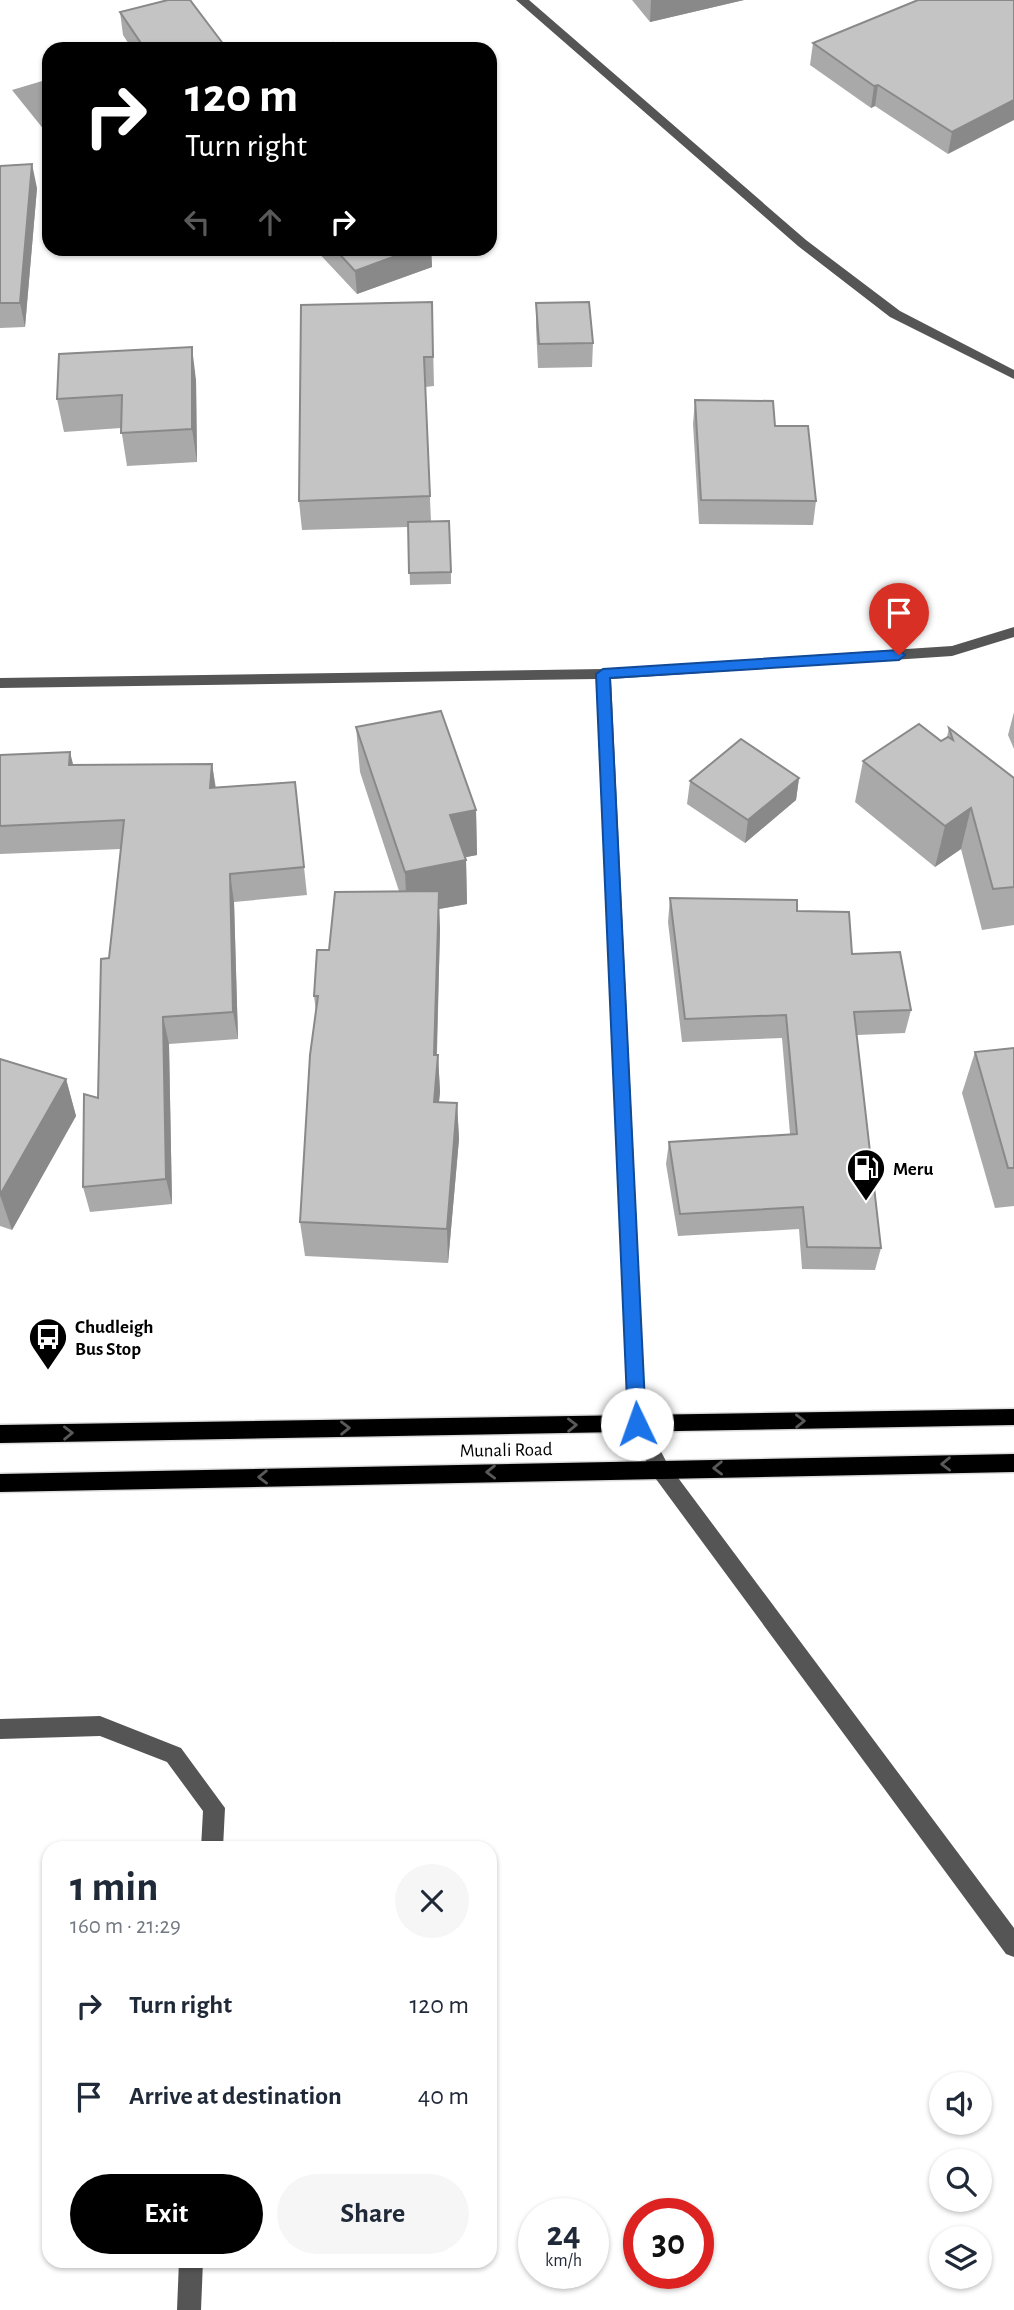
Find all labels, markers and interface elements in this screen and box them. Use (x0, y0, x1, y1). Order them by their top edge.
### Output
icon: right (70, 70, 161, 161)
text: 120 m (185, 72, 298, 121)
text: Turn right (185, 130, 307, 162)
icon: left (178, 203, 216, 241)
icon: ahead (251, 203, 289, 241)
icon: right (324, 203, 362, 241)
pin (869, 583, 929, 655)
icon: arrive (880, 594, 918, 632)
fuel station icon: Meru (845, 1147, 887, 1202)
place label: Meru (893, 1160, 933, 1179)
bus stop icon: Chudleigh Bus Stop (27, 1316, 69, 1371)
place label: Chudleigh Bus Stop (75, 1318, 154, 1359)
position arrow (600, 1387, 674, 1461)
one-way arrow (795, 1413, 805, 1429)
one-way arrow (567, 1417, 578, 1432)
one-way arrow (340, 1420, 350, 1436)
one-way arrow (63, 1425, 74, 1441)
street label: Munali Road (459, 1440, 553, 1461)
one-way arrow (940, 1456, 951, 1472)
one-way arrow (713, 1460, 724, 1475)
one-way arrow (485, 1465, 496, 1480)
one-way arrow (258, 1470, 269, 1485)
button: close (395, 1864, 469, 1938)
text: 1 min (70, 1866, 159, 1908)
text: 160 m · 21:29 (70, 1915, 181, 1938)
icon: right (70, 1987, 108, 2025)
text: Turn right (129, 1992, 232, 2018)
text: 120 m (409, 1992, 469, 2018)
map controls (929, 2072, 992, 2289)
button: sound (929, 2072, 992, 2135)
icon: arrive (70, 2078, 108, 2116)
text: Arrive at destination (129, 2083, 342, 2109)
text: 40 m (418, 2083, 469, 2109)
button: search (929, 2149, 992, 2212)
button: Exit (70, 2174, 263, 2254)
button: Share (277, 2174, 469, 2254)
speed limit sign: 30 (623, 2198, 714, 2289)
text: 24 (546, 2217, 581, 2252)
button: layers (929, 2226, 992, 2289)
text: km/h (545, 2252, 582, 2270)

